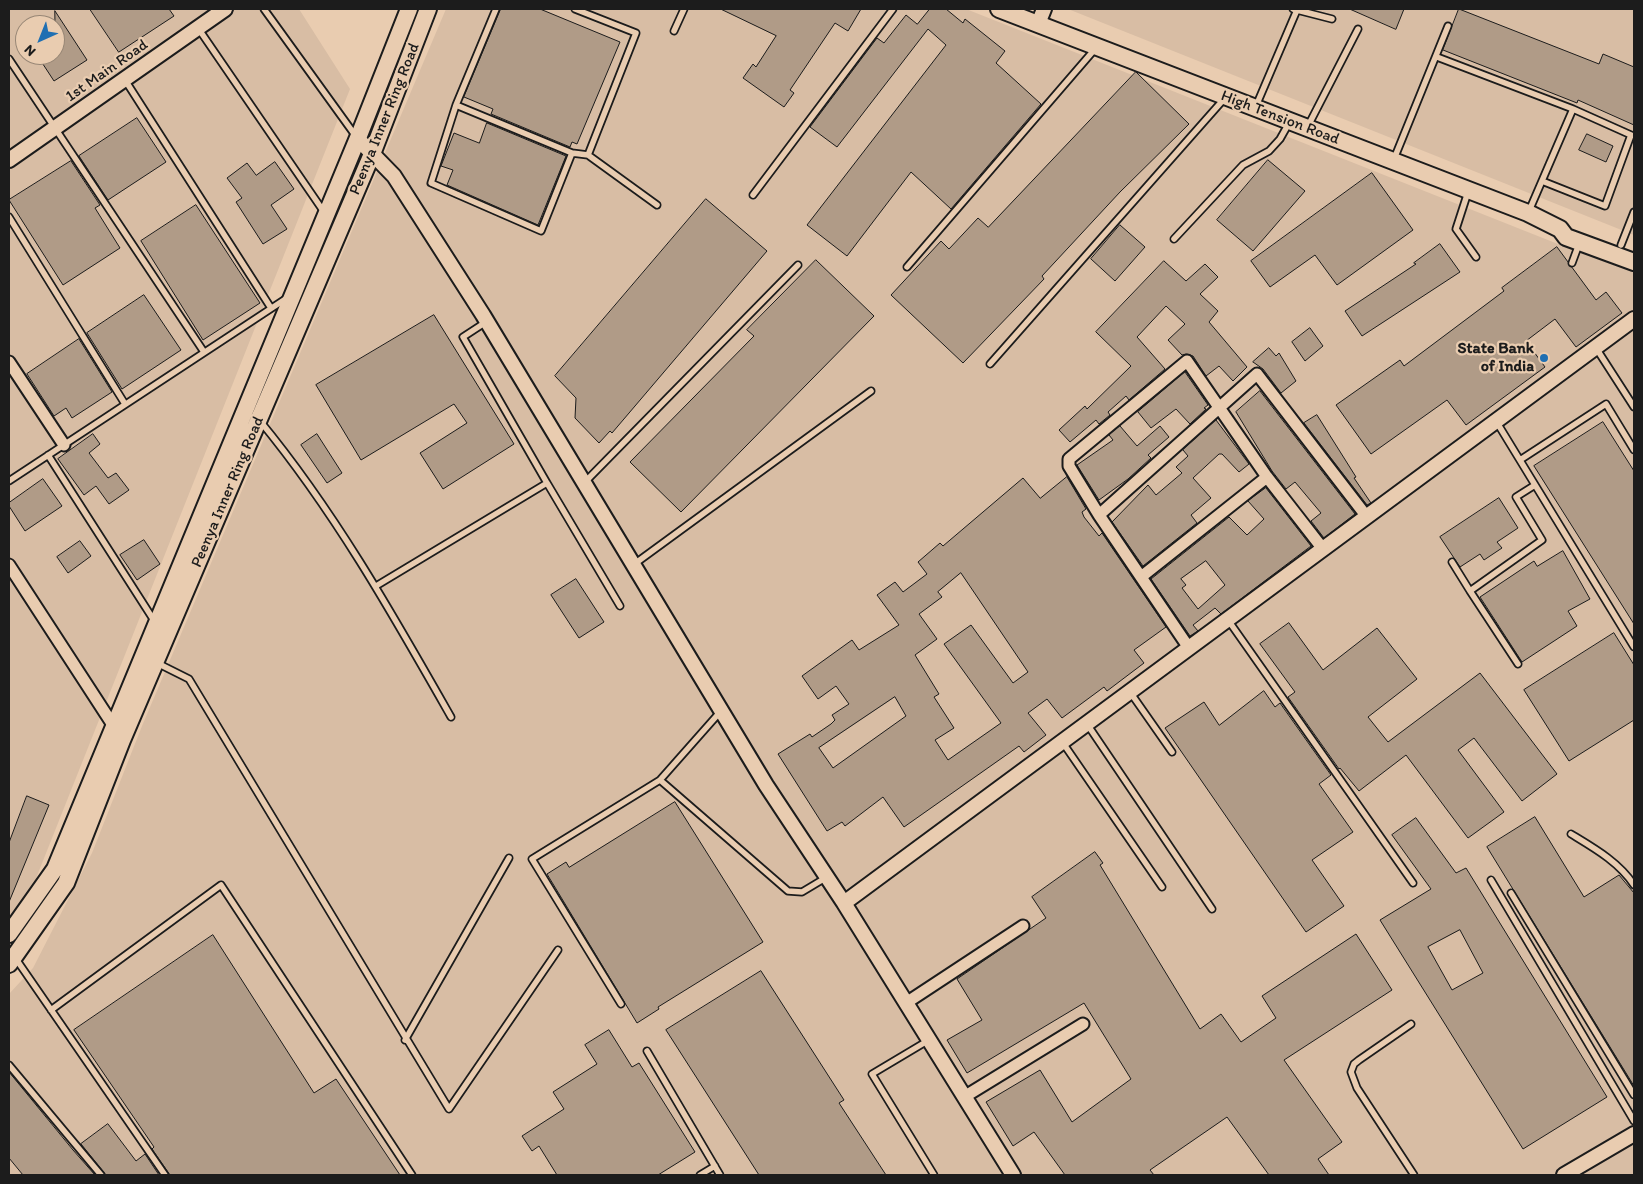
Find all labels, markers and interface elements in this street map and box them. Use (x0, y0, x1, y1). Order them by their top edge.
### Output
north arrow (15, 15, 65, 65)
street label: 1st Main Road (62, 36, 152, 106)
street label: Peenya Inner Ring Road (346, 40, 424, 198)
text: N (21, 41, 39, 60)
street label: High Tension Road (1218, 87, 1342, 149)
place label: State Bank of India (1458, 339, 1534, 377)
marker: State Bank of India (1538, 352, 1550, 364)
street label: Peenya Inner Ring Road (187, 413, 269, 571)

